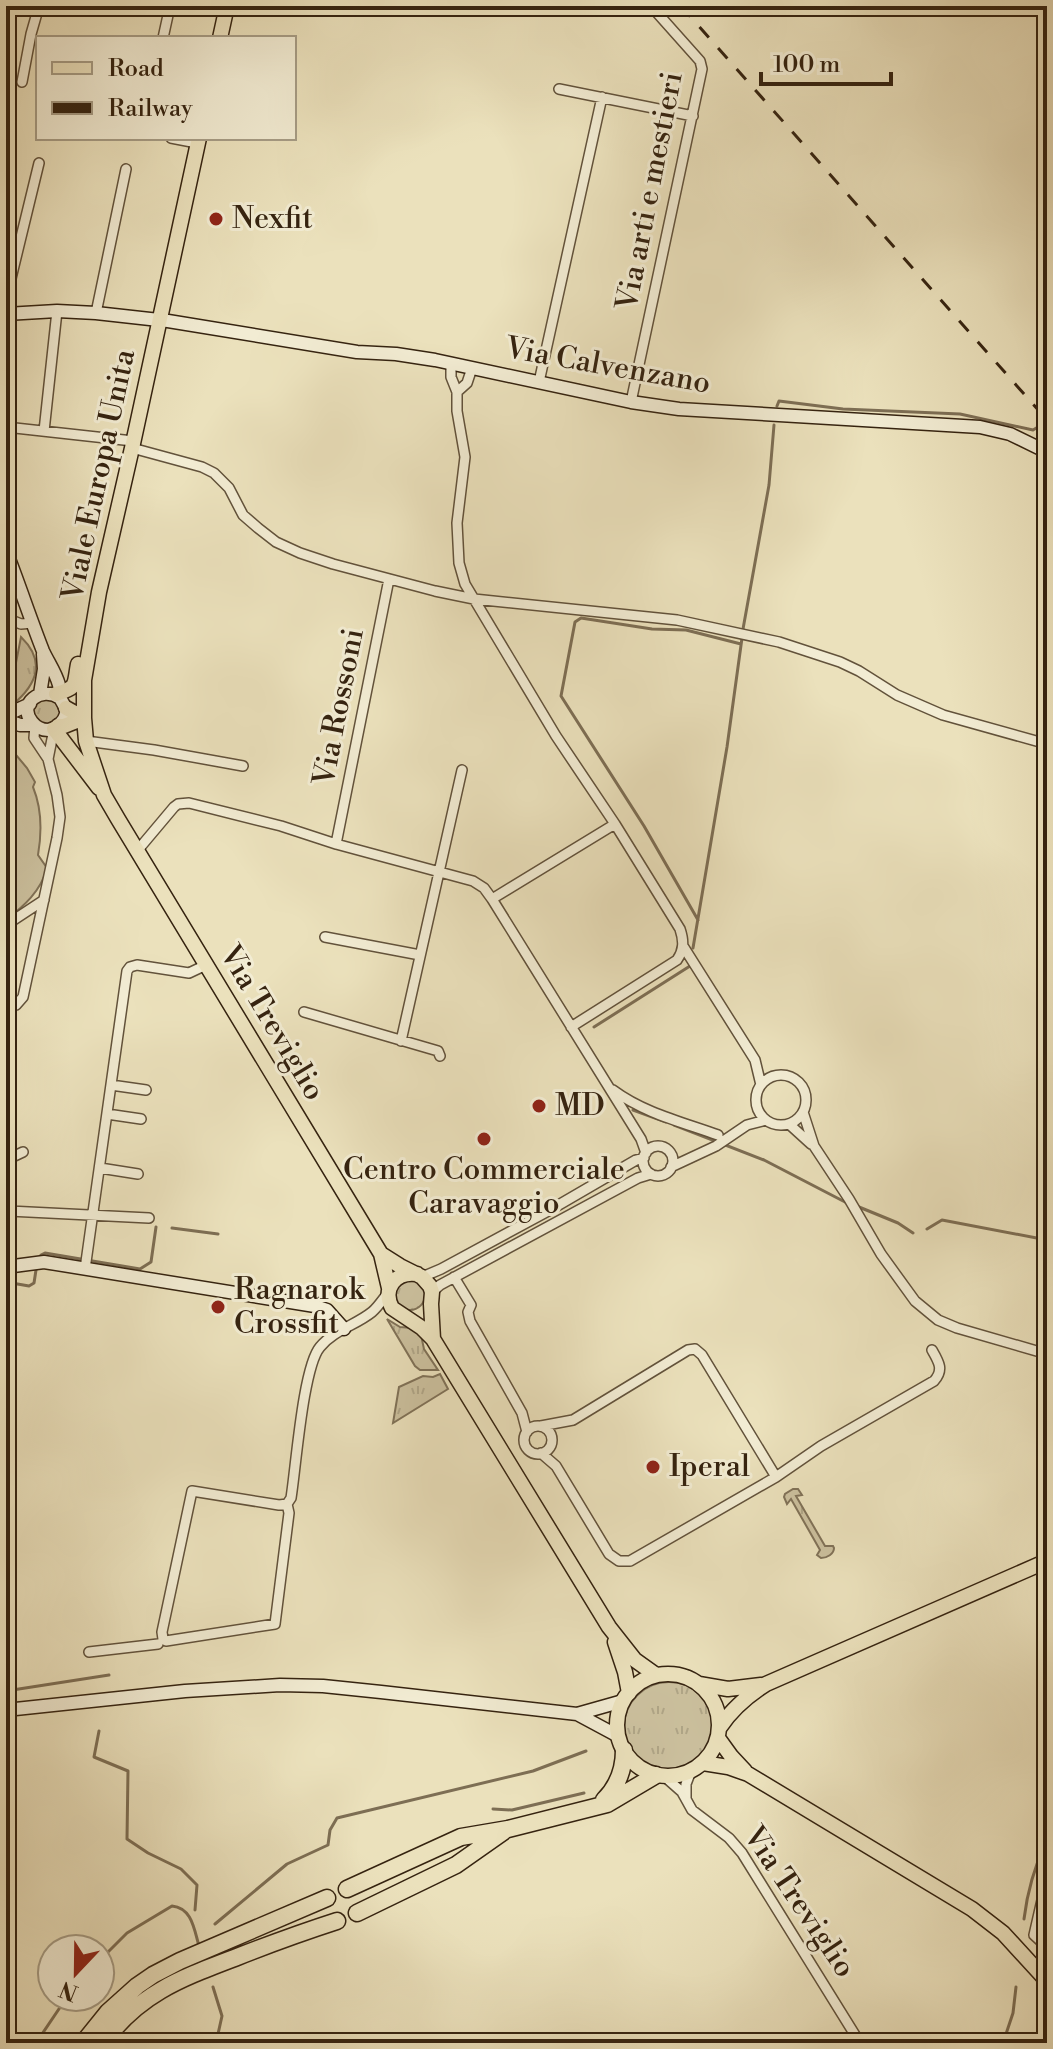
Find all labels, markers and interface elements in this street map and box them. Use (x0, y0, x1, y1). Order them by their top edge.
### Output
legend (36, 36, 296, 140)
scale bar (761, 36, 891, 86)
text: 100 m (773, 50, 840, 80)
text: Road (108, 54, 164, 84)
street label: Via arti e mestieri (608, 69, 692, 314)
text: Railway (108, 94, 193, 124)
place label: Nexfit (232, 200, 313, 238)
marker: Nexfit (207, 210, 225, 228)
street label: Via Calvenzano (501, 329, 714, 403)
street label: Viale Europa Unita (54, 345, 144, 605)
street label: Via Rossoni (305, 625, 373, 790)
street label: Via Treviglio (210, 938, 333, 1108)
place label: MD (555, 1087, 605, 1125)
marker: MD (530, 1097, 548, 1115)
marker: Centro Commerciale Caravaggio (475, 1130, 493, 1148)
place label: Centro Commerciale Caravaggio (343, 1151, 625, 1223)
place label: Ragnarok Crossfit (234, 1271, 366, 1343)
marker: Ragnarok Crossfit (209, 1298, 227, 1316)
place label: Iperal (669, 1448, 750, 1486)
marker: Iperal (644, 1458, 662, 1476)
street label: Via Treviglio (734, 1818, 864, 1985)
north arrow (36, 1933, 116, 2013)
text: N (55, 1974, 82, 2006)

